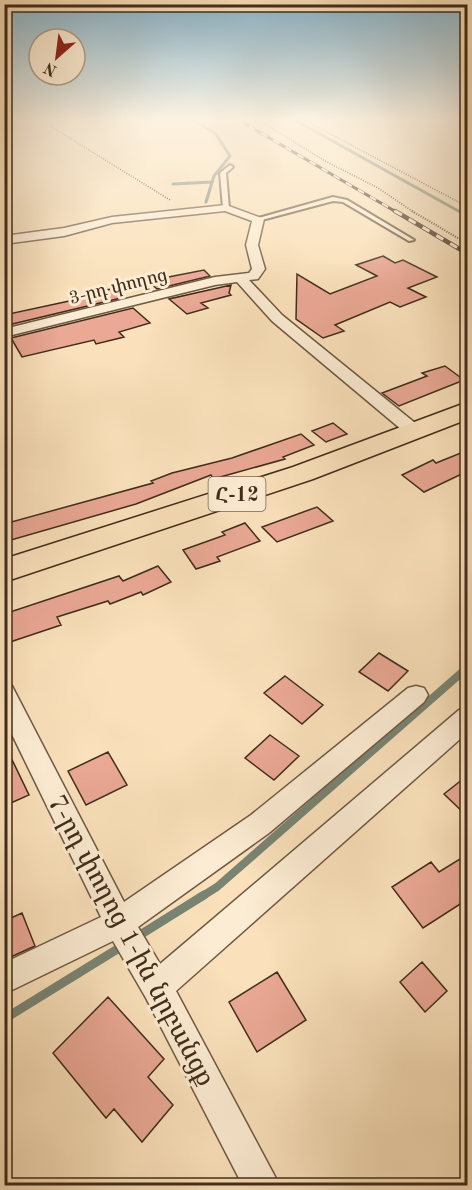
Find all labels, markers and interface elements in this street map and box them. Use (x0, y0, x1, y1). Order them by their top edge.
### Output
north arrow (27, 27, 87, 87)
text: N (41, 58, 60, 78)
street label: 3-րդ փողոց (67, 266, 169, 309)
road number: Հ-12 (208, 477, 266, 511)
street label: 7-րդ փողոց 1-ին նրբանցք (41, 791, 218, 1091)

